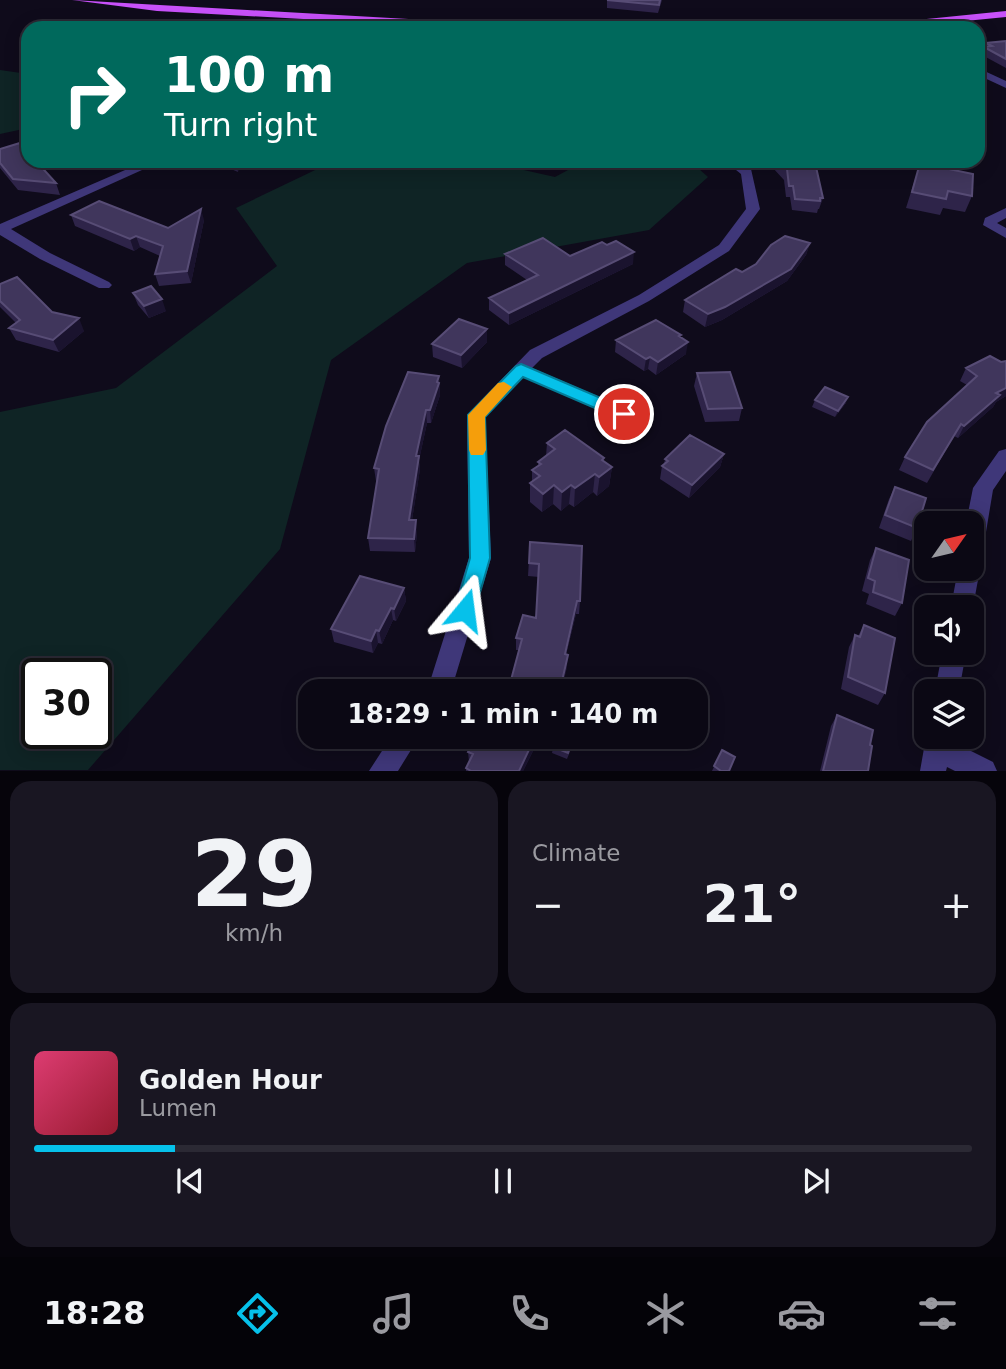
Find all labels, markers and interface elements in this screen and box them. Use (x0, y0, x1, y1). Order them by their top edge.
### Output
text: 100 m (164, 47, 334, 104)
icon: right (49, 49, 140, 140)
text: Turn right (164, 106, 317, 144)
pin (594, 384, 654, 444)
icon: arrive (605, 395, 643, 433)
north arrow (914, 511, 984, 581)
map controls (914, 511, 984, 749)
position arrow (428, 573, 502, 647)
button: sound (914, 595, 984, 665)
speed limit sign: 30 (21, 658, 112, 749)
button: layers (914, 679, 984, 749)
text: 18:29 · 1 min · 140 m (348, 699, 658, 729)
text: 29 (191, 822, 317, 927)
text: Climate (532, 840, 621, 866)
text: 21° (703, 874, 801, 934)
text: − (532, 883, 564, 927)
text: + (940, 883, 972, 927)
text: km/h (225, 920, 283, 946)
text: Golden Hour (139, 1065, 322, 1095)
text: Lumen (139, 1095, 217, 1121)
icon: previous (171, 1162, 209, 1200)
icon: pause (484, 1162, 522, 1200)
icon: next (797, 1162, 835, 1200)
icon: directions (233, 1289, 282, 1338)
icon: music (369, 1289, 418, 1338)
icon: phone (505, 1289, 554, 1338)
icon: climate (641, 1289, 690, 1338)
icon: car (777, 1289, 826, 1338)
icon: filters (913, 1289, 962, 1338)
text: 18:28 (44, 1294, 145, 1332)

